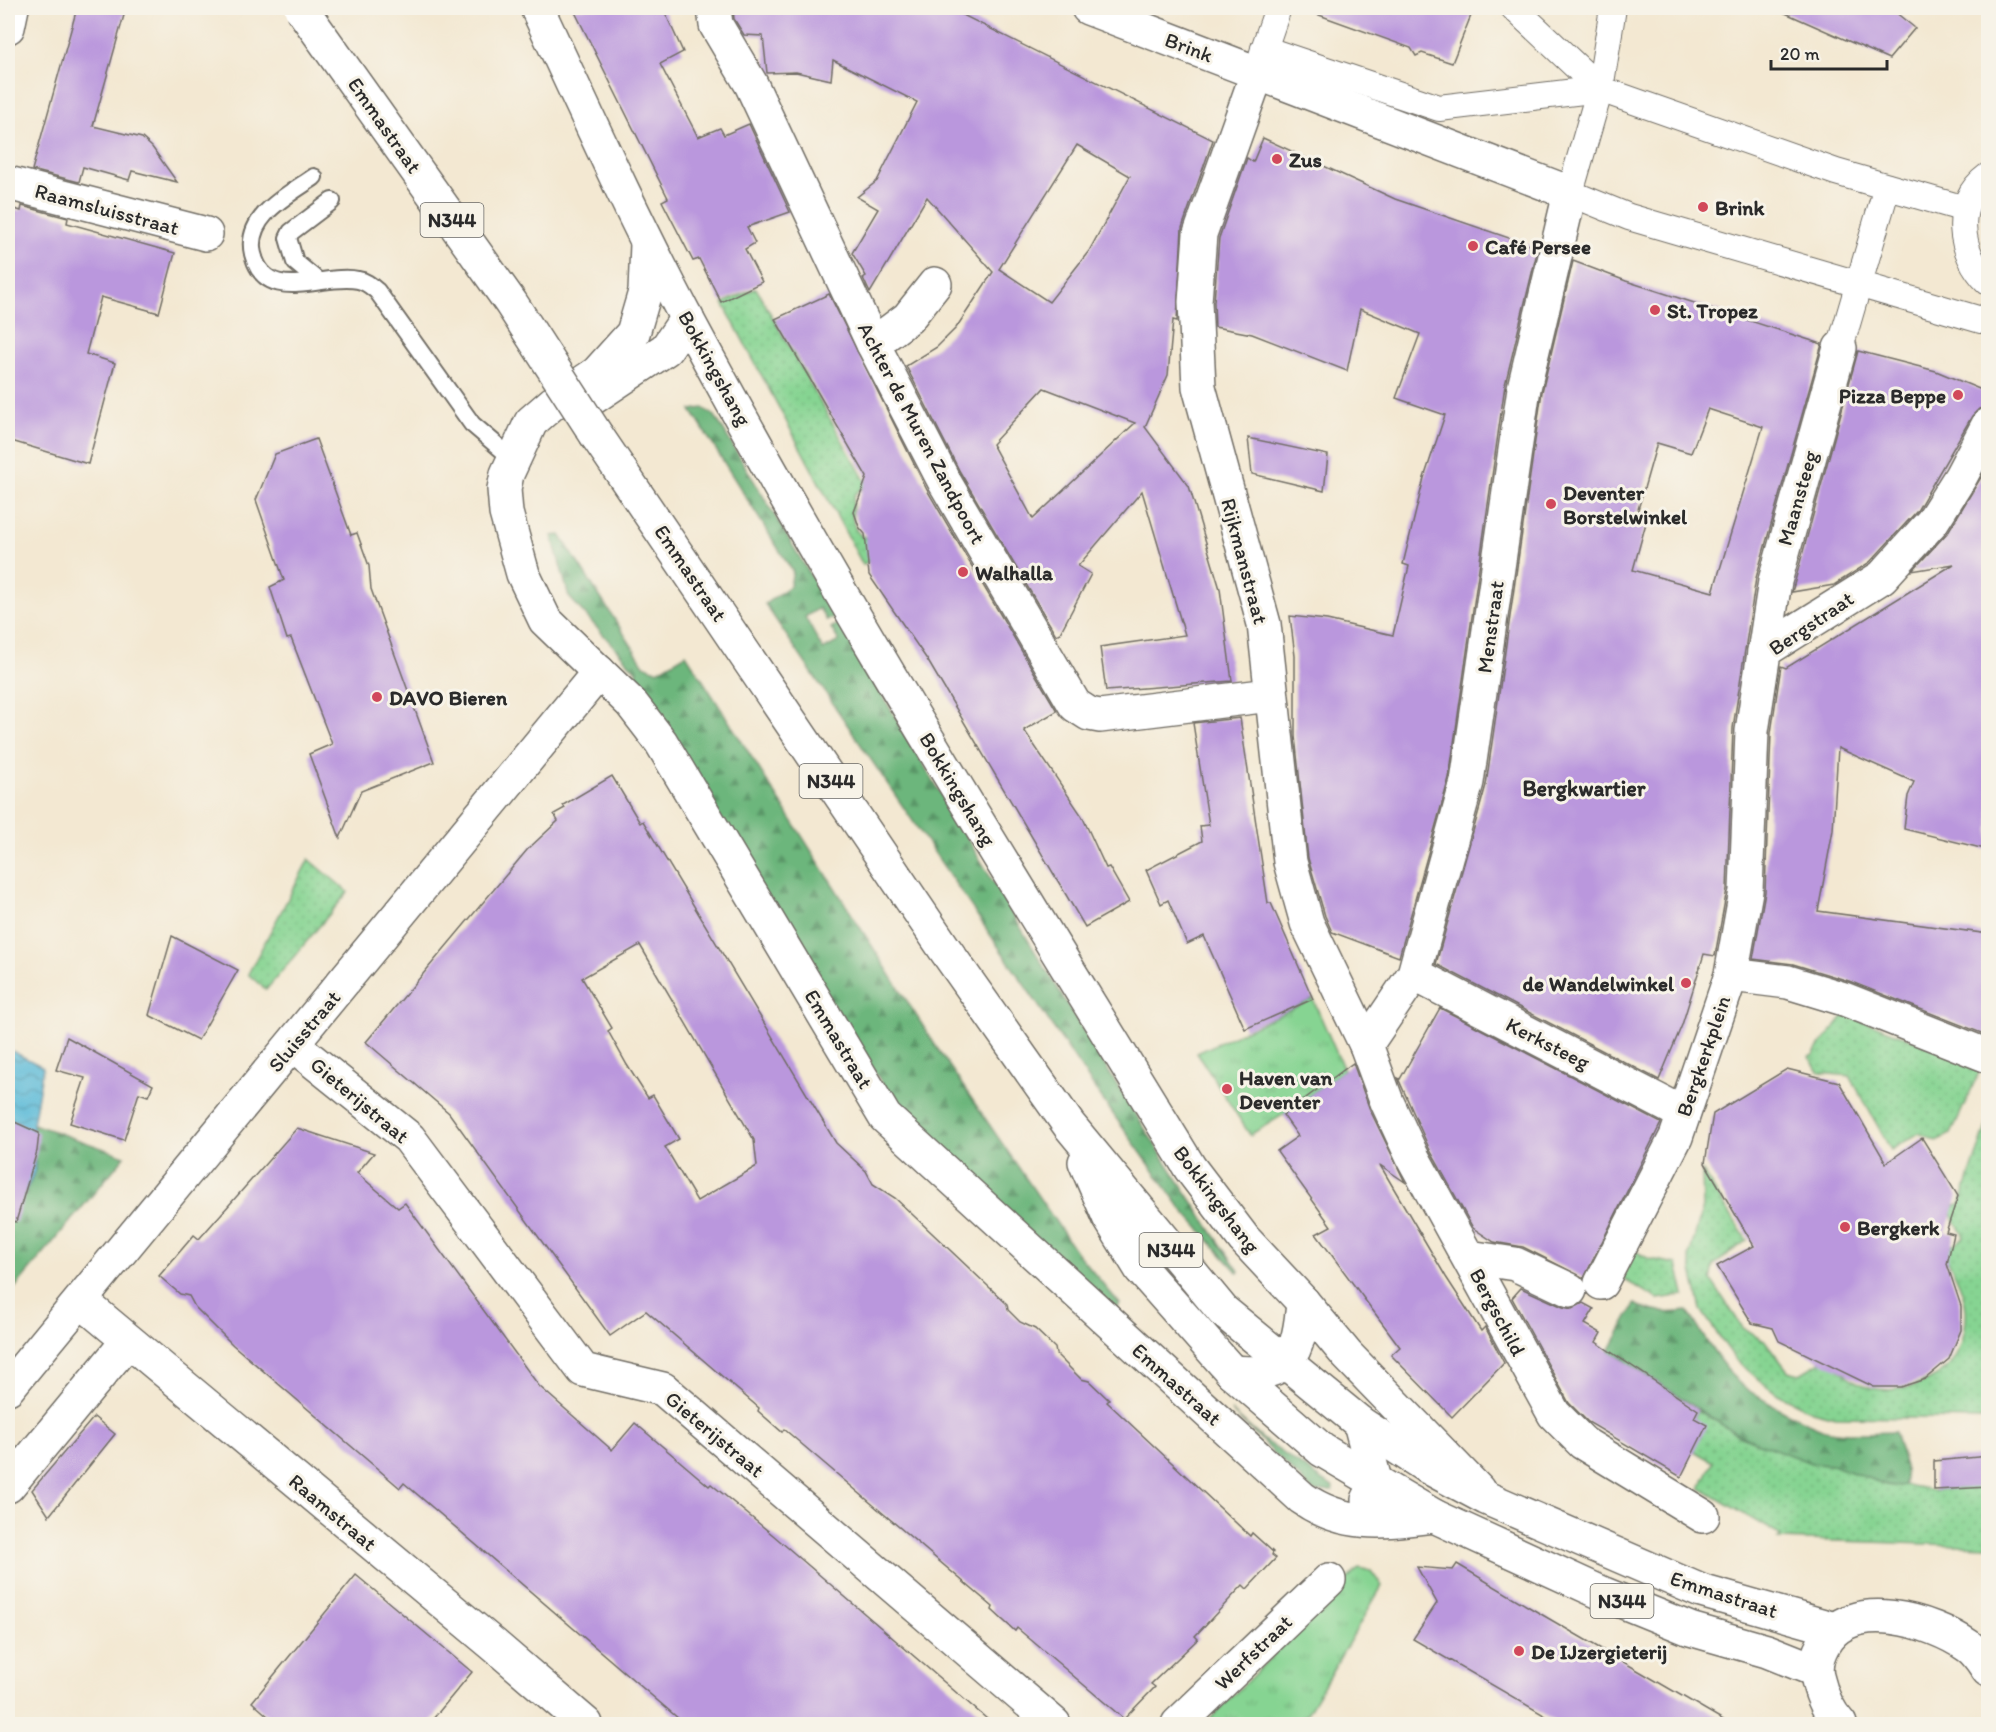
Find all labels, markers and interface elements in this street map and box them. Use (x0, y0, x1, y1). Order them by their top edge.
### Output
street label: Brink (1161, 26, 1217, 68)
scale bar (1771, 33, 1886, 71)
text: 20 m (1780, 43, 1820, 65)
street label: Emmastraat (343, 72, 427, 178)
place label: Zus (1289, 147, 1322, 172)
marker: Zus (1270, 152, 1284, 166)
street label: Raamsluisstraat (32, 178, 182, 240)
place label: Brink (1715, 195, 1765, 220)
marker: Brink (1696, 200, 1710, 214)
road number: N344 (420, 203, 484, 237)
place label: Café Persee (1485, 234, 1591, 259)
marker: Café Persee (1466, 239, 1480, 253)
place label: St. Tropez (1667, 298, 1758, 324)
marker: St. Tropez (1648, 303, 1662, 317)
street label: Bokkingshang (673, 306, 757, 430)
street label: Achter de Muren Zandpoort (853, 318, 991, 548)
place label: Pizza Beppe (1839, 383, 1946, 409)
marker: Pizza Beppe (1951, 388, 1965, 402)
street label: Maansteeg (1772, 447, 1823, 548)
place label: Deventer Borstelwinkel (1563, 480, 1688, 529)
street label: Rijkmanstraat (1216, 495, 1274, 627)
marker: Deventer Borstelwinkel (1544, 497, 1558, 511)
street label: Emmastraat (649, 520, 733, 626)
place label: Walhalla (975, 560, 1054, 585)
marker: Walhalla (956, 565, 970, 579)
street label: Menstraat (1471, 579, 1509, 675)
street label: Bergstraat (1764, 585, 1858, 660)
place label: DAVO Bieren (389, 685, 508, 710)
marker: DAVO Bieren (370, 690, 384, 704)
street label: Bokkingshang (914, 728, 1002, 851)
road number: N344 (800, 764, 862, 798)
district label: Bergkwartier (1522, 775, 1647, 802)
place label: de Wandelwinkel (1522, 971, 1675, 996)
marker: de Wandelwinkel (1679, 976, 1693, 990)
street label: Sluisstraat (263, 985, 345, 1077)
street label: Emmastraat (800, 985, 878, 1093)
street label: Bergkerkplein (1671, 992, 1735, 1120)
street label: Kerksteeg (1502, 1011, 1594, 1075)
street label: Gieterijstraat (306, 1052, 414, 1149)
place label: Haven van Deventer (1239, 1065, 1333, 1114)
marker: Haven van Deventer (1220, 1082, 1234, 1096)
street label: Bokkingshang (1169, 1140, 1266, 1258)
place label: Bergkerk (1857, 1215, 1940, 1241)
marker: Bergkerk (1838, 1220, 1852, 1234)
road number: N344 (1140, 1233, 1202, 1267)
street label: Bergschild (1465, 1264, 1532, 1360)
street label: Emmastraat (1127, 1337, 1227, 1431)
street label: Gieterijstraat (661, 1386, 769, 1483)
street label: Raamstraat (284, 1468, 382, 1556)
street label: Emmastraat (1667, 1565, 1781, 1623)
road number: N344 (1590, 1584, 1654, 1618)
street label: Werfstraat (1209, 1609, 1297, 1695)
place label: De IJzergieterij (1531, 1639, 1667, 1665)
marker: De IJzergieterij (1512, 1644, 1526, 1658)

